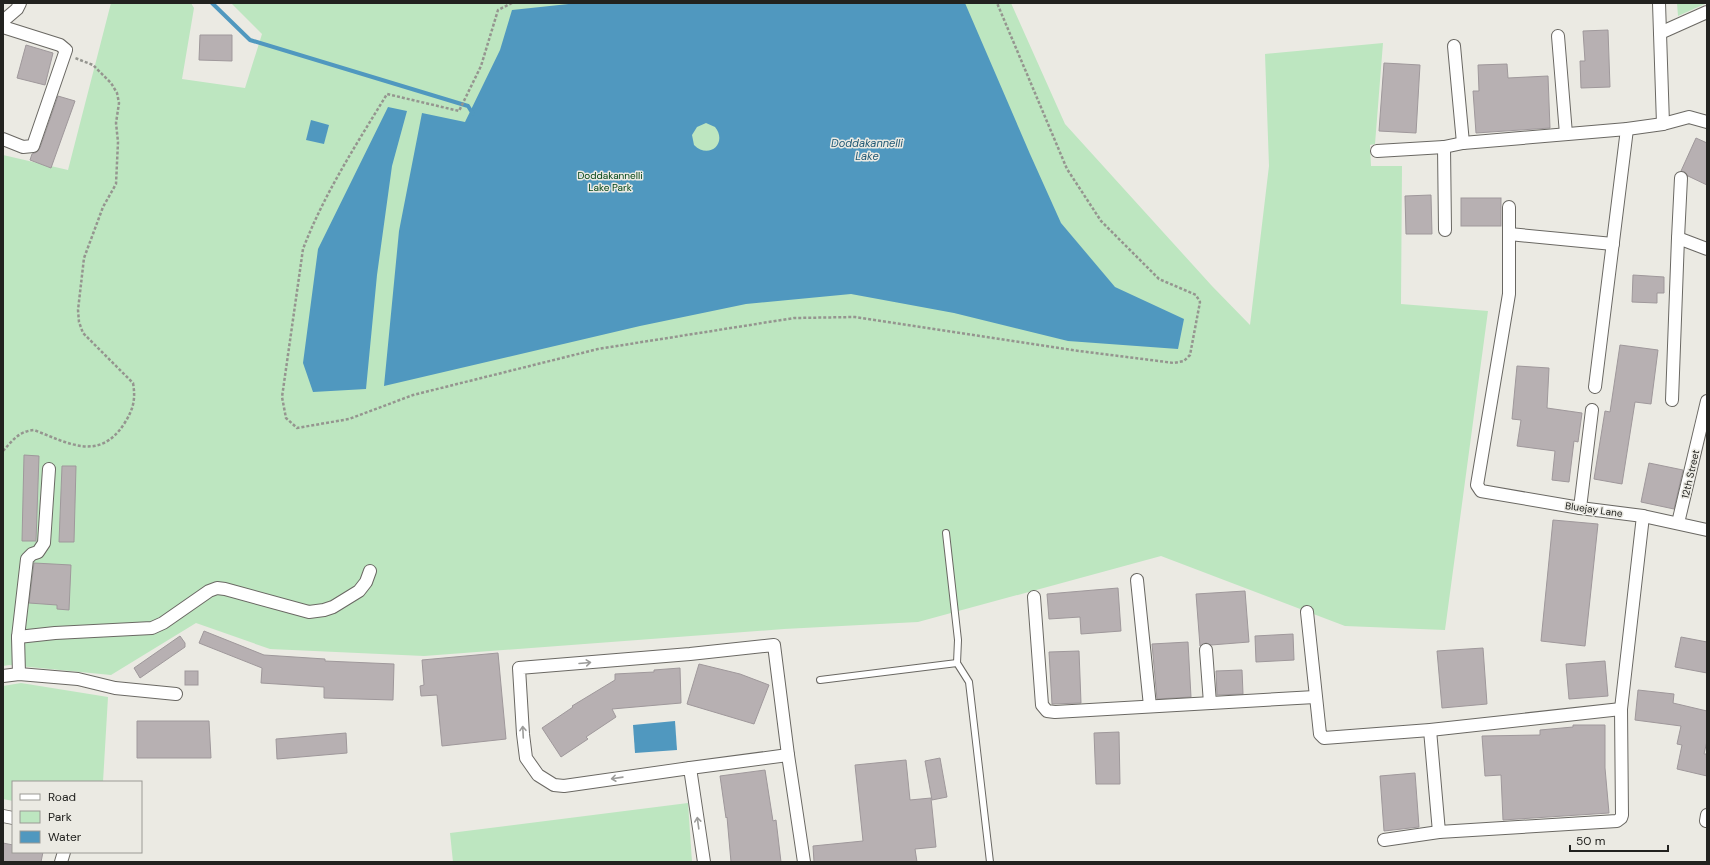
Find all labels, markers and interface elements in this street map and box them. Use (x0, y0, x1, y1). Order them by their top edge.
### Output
water label: Doddakannelli Lake (831, 136, 903, 163)
park label: Doddakannelli Lake Park (577, 169, 643, 194)
street label: 12th Street (1679, 448, 1702, 500)
street label: Bluejay Lane (1564, 499, 1624, 520)
one-way arrow (578, 659, 591, 666)
one-way arrow (519, 726, 527, 739)
one-way arrow (611, 774, 624, 782)
legend (12, 781, 142, 853)
text: Road (48, 789, 76, 805)
text: Park (48, 809, 72, 825)
one-way arrow (694, 817, 702, 830)
scale bar (1570, 827, 1668, 853)
text: Water (48, 829, 82, 845)
text: 50 m (1576, 833, 1605, 849)

